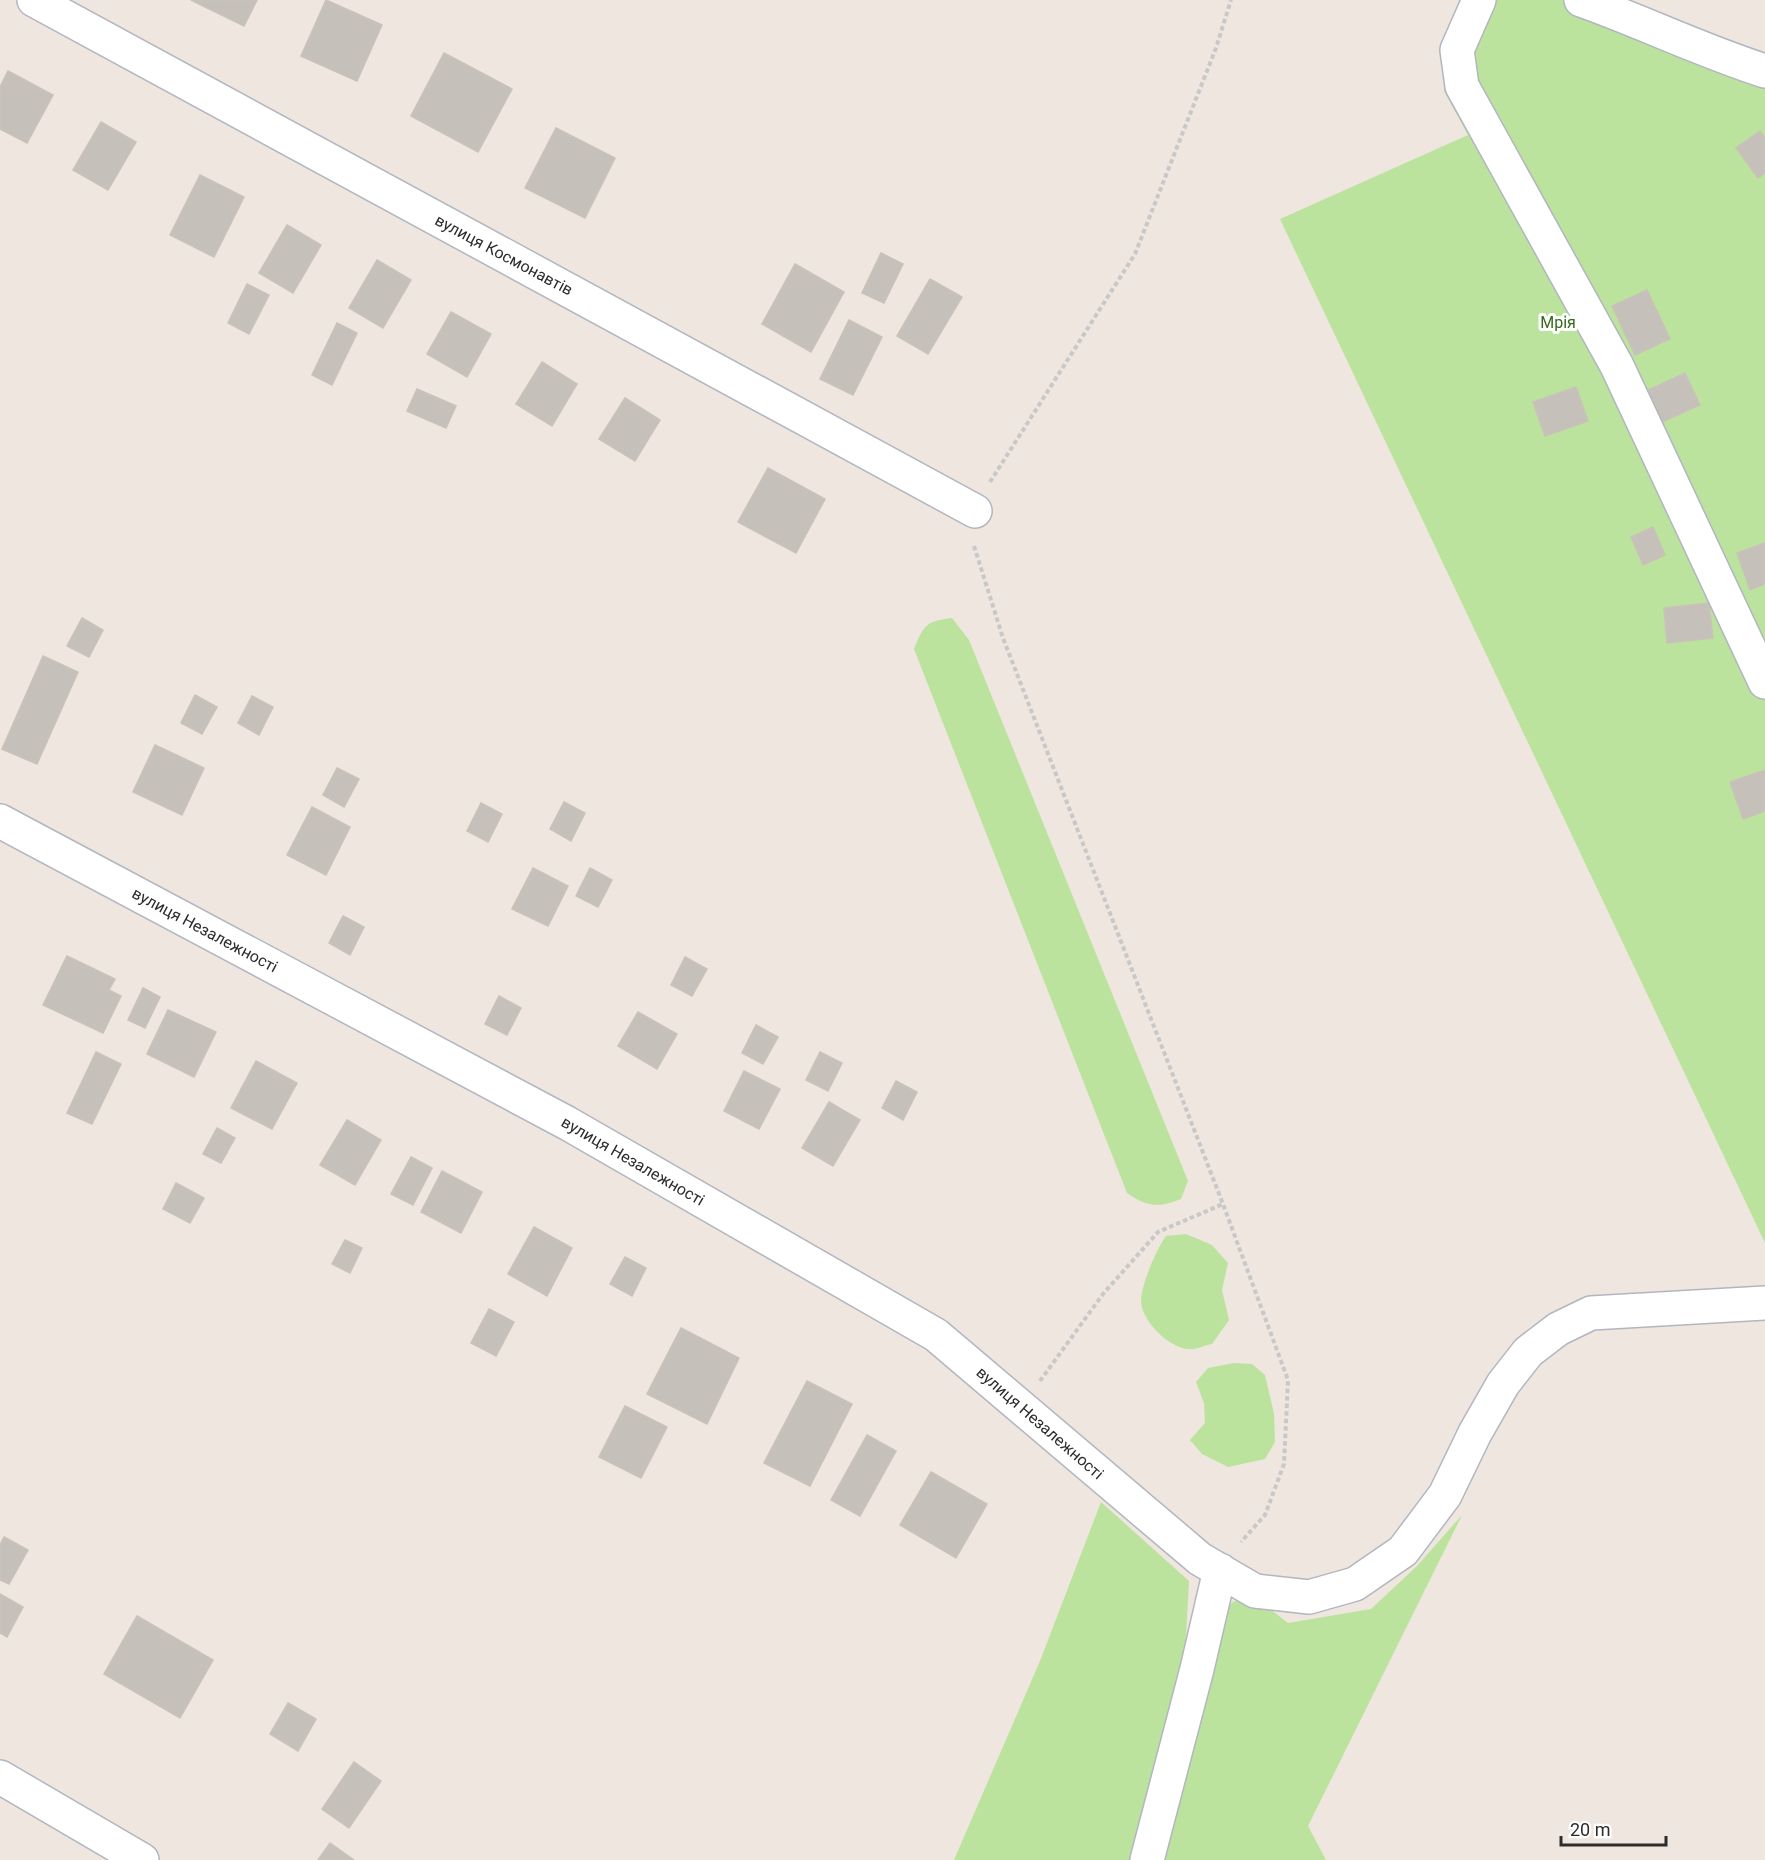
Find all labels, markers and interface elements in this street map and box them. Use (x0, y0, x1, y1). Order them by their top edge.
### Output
street label: вулиця Космонавтів (432, 211, 576, 299)
park label: Мрія (1540, 313, 1576, 332)
street label: вулиця Незалежності (129, 884, 281, 976)
street label: вулиця Незалежності (558, 1112, 708, 1210)
street label: вулиця Незалежності (973, 1363, 1107, 1483)
scale bar (1561, 1809, 1666, 1847)
text: 20 m (1570, 1819, 1610, 1840)

